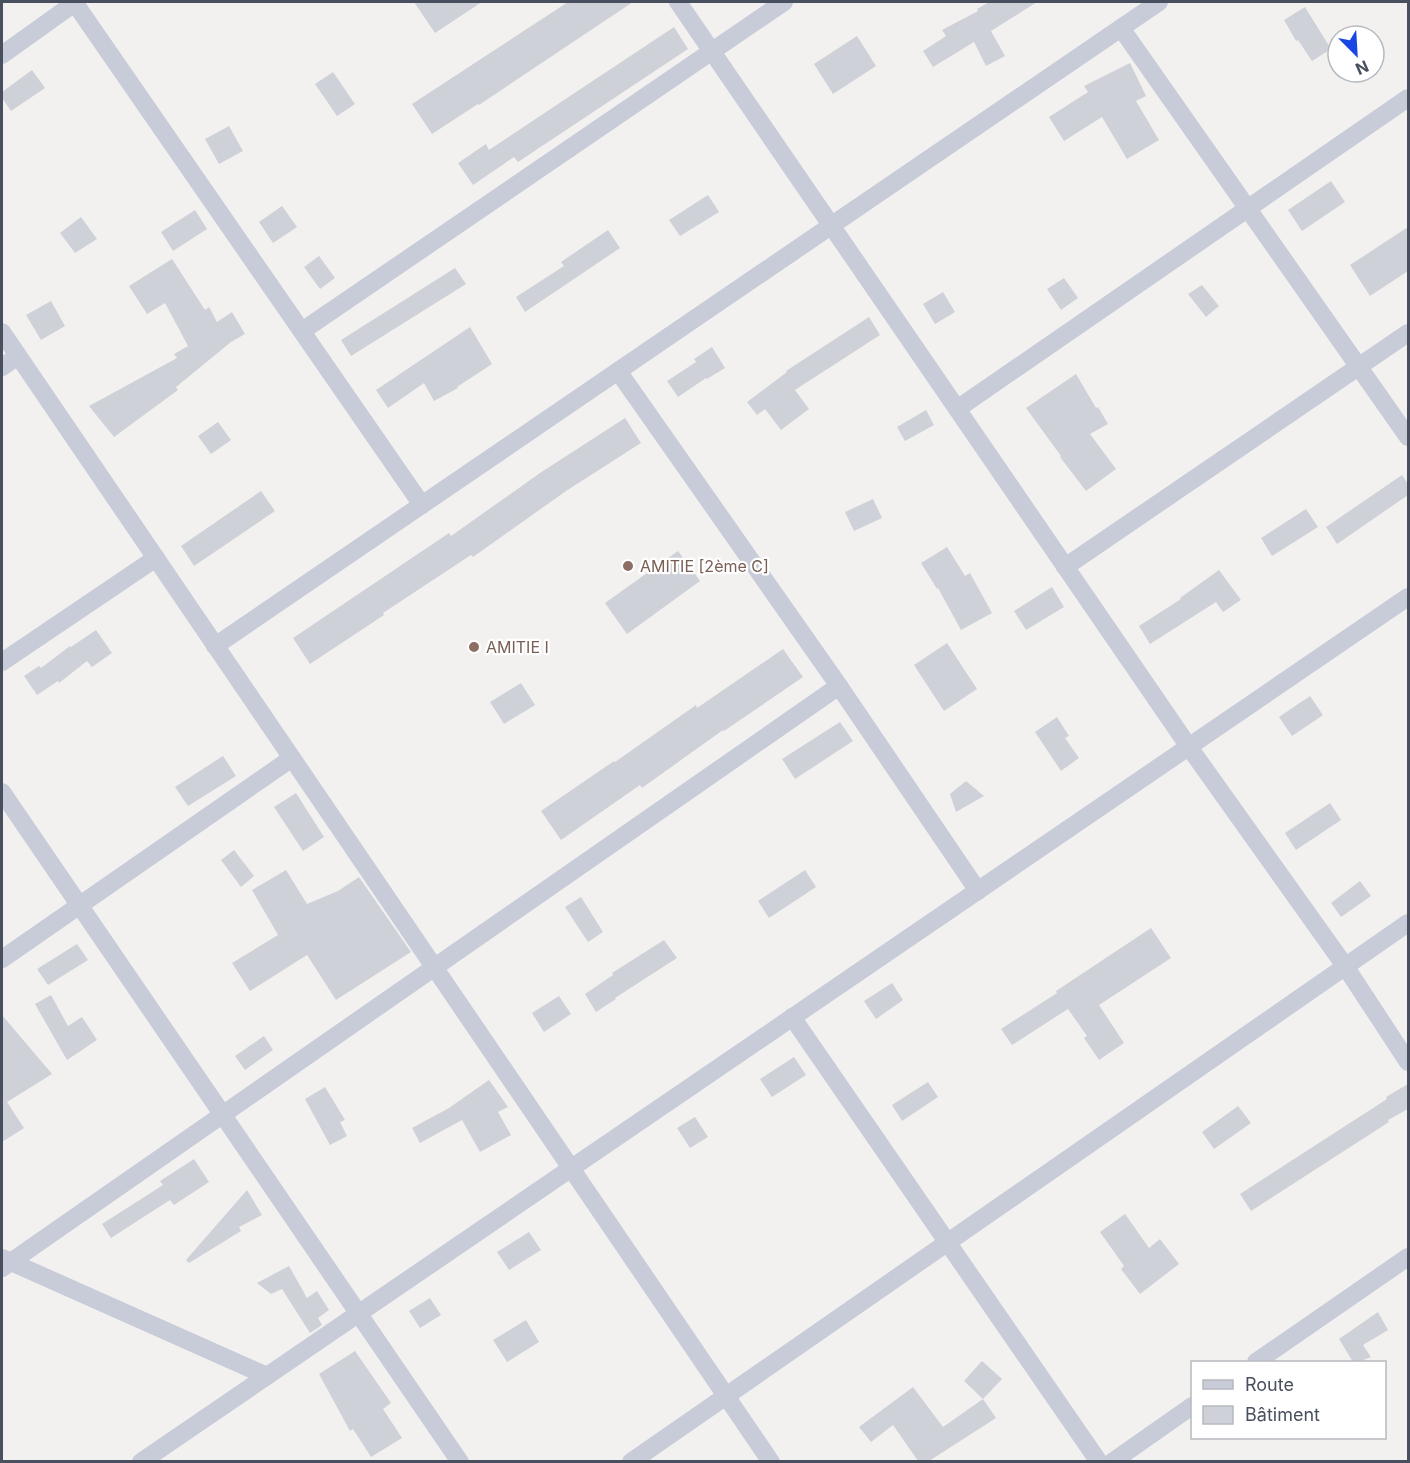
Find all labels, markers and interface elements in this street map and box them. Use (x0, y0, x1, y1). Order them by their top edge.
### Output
north arrow (1326, 24, 1386, 84)
text: N (1352, 56, 1372, 79)
place label: AMITIE [2ème C] (640, 556, 769, 576)
marker: AMITIE [2ème C] (621, 559, 635, 573)
place label: AMITIE I (486, 637, 549, 657)
marker: AMITIE I (467, 640, 481, 654)
legend (1191, 1361, 1386, 1439)
text: Route (1245, 1374, 1294, 1395)
text: Bâtiment (1245, 1404, 1320, 1425)

